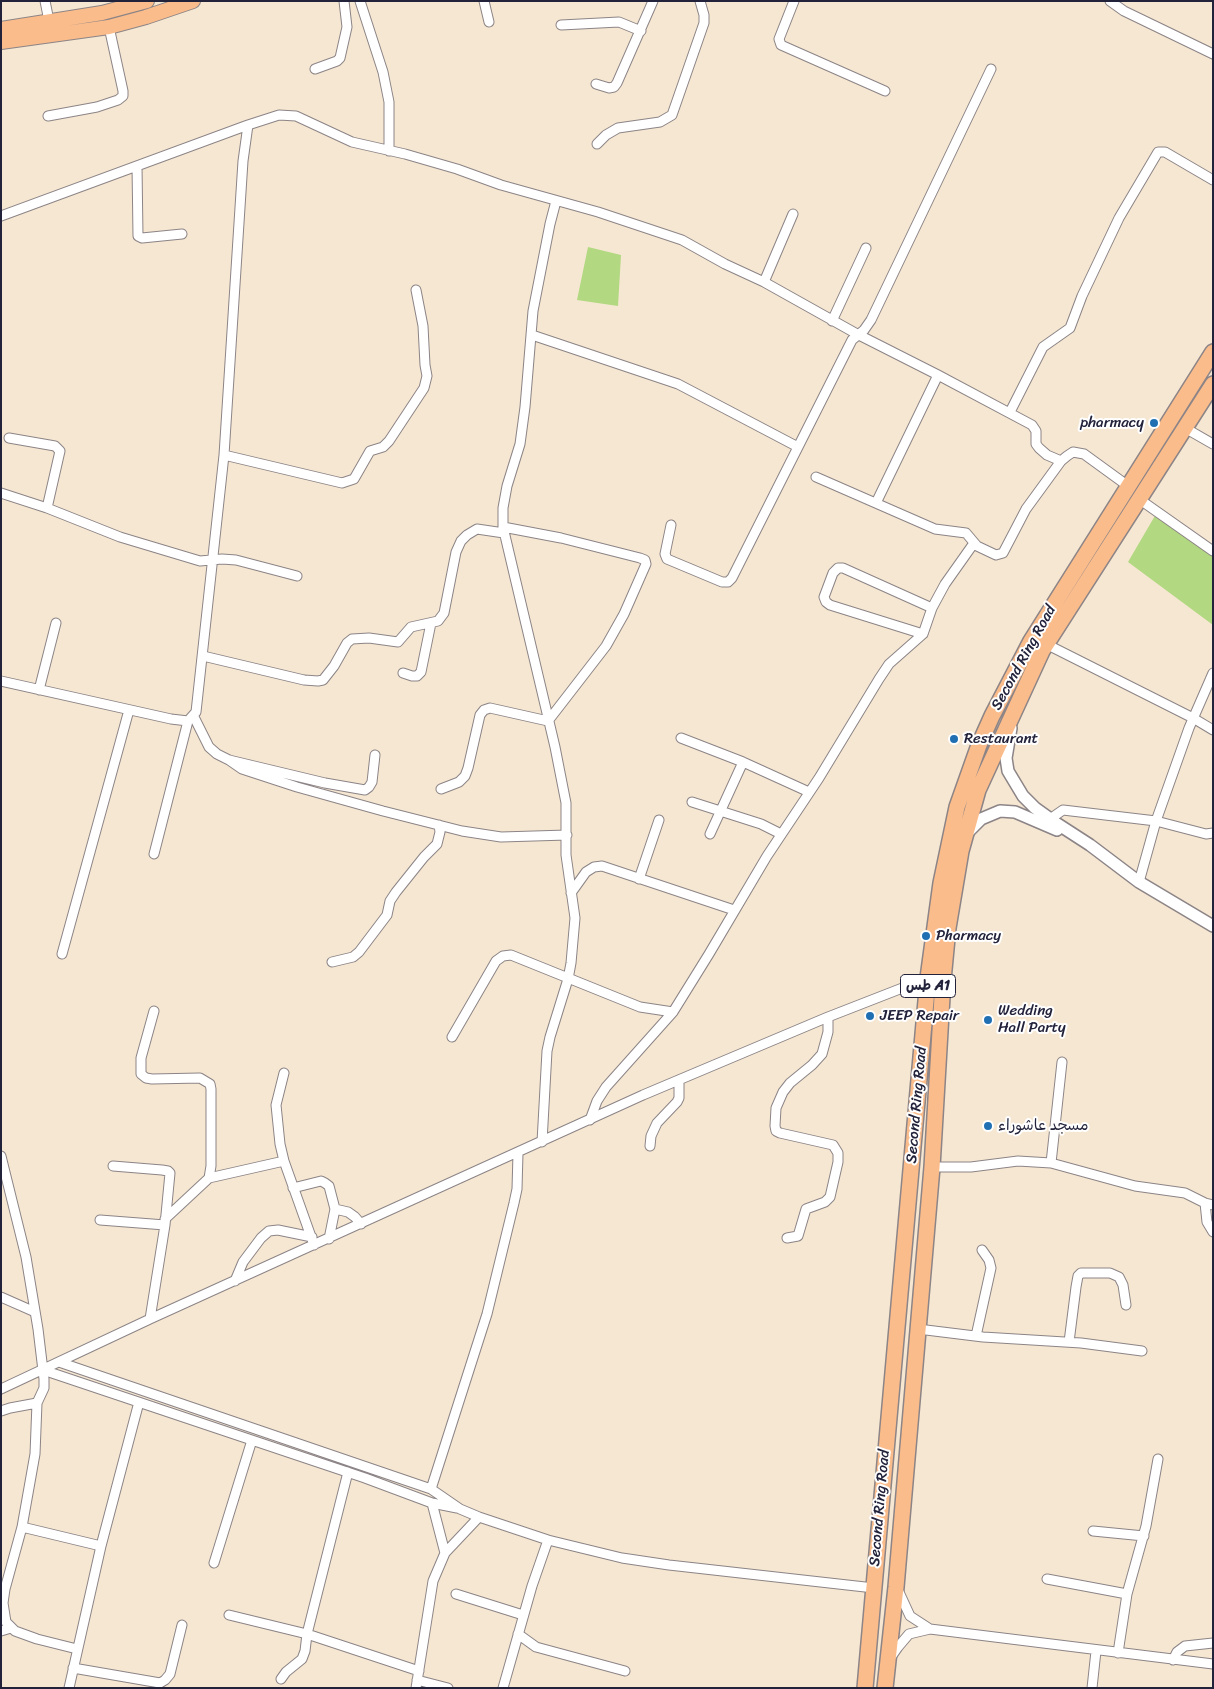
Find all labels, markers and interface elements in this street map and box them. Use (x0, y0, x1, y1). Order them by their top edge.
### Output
place label: pharmacy (1080, 414, 1144, 432)
marker: pharmacy (1148, 417, 1160, 429)
street label: Second Ring Road (988, 602, 1060, 714)
place label: Restaurant (964, 730, 1038, 748)
marker: Restaurant (948, 733, 960, 745)
place label: Pharmacy (936, 927, 1001, 945)
marker: Pharmacy (920, 930, 932, 942)
road number: طس A1 (900, 974, 956, 998)
place label: Wedding Hall Party (998, 1002, 1066, 1037)
place label: JEEP Repair (880, 1007, 959, 1025)
marker: JEEP Repair (864, 1010, 876, 1022)
marker: Wedding Hall Party (982, 1014, 994, 1026)
street label: Second Ring Road (903, 1046, 931, 1164)
place label: مسجد عاشوراء (998, 1117, 1088, 1135)
marker: مسجد عاشوراء (982, 1120, 994, 1132)
street label: Second Ring Road (866, 1449, 894, 1567)

